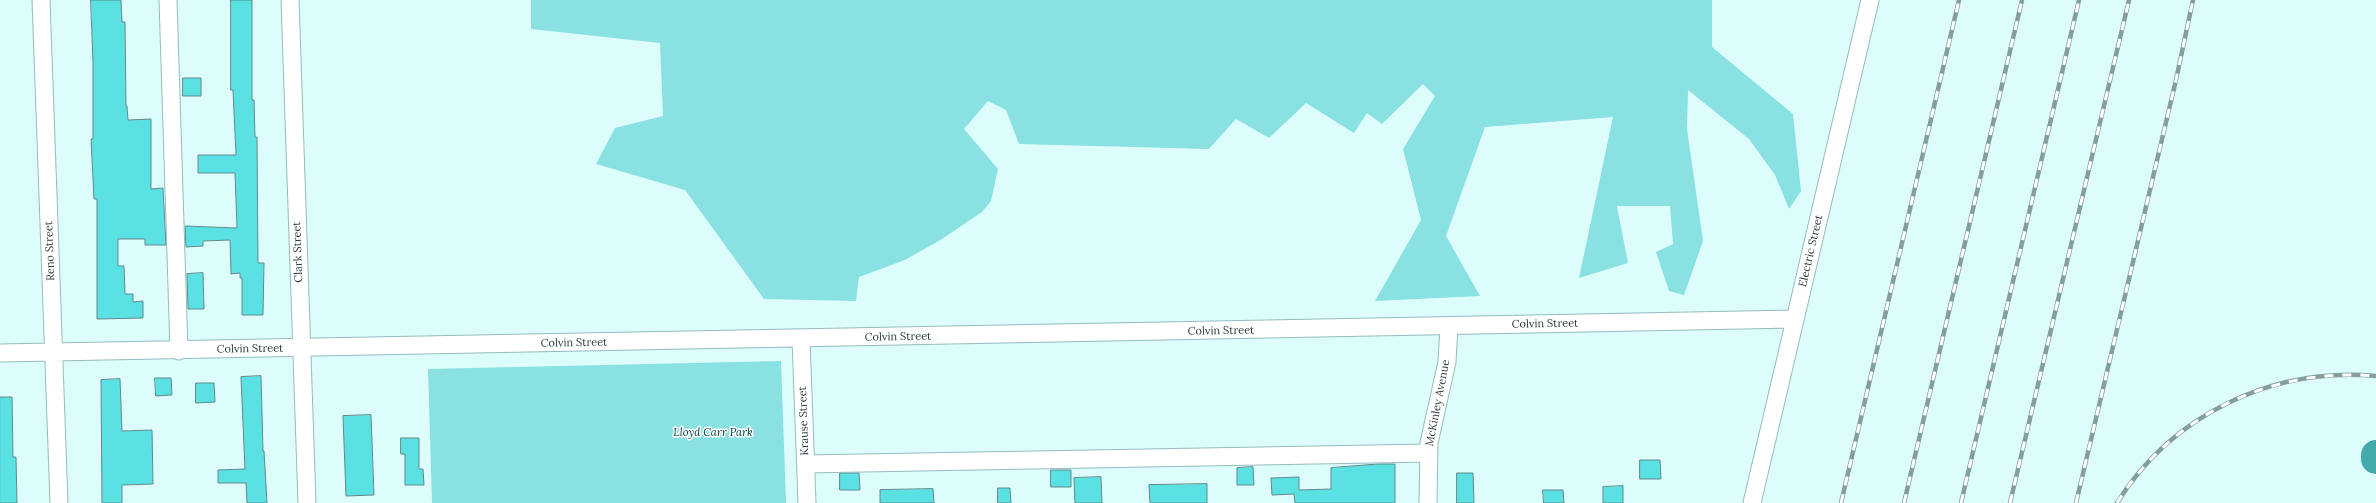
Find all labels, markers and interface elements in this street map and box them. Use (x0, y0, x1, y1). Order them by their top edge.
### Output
street label: Electric Street (1796, 214, 1826, 288)
street label: Reno Street (42, 221, 58, 281)
street label: Clark Street (290, 221, 306, 283)
street label: Colvin Street (1512, 317, 1578, 331)
street label: Colvin Street (1188, 324, 1254, 338)
street label: Colvin Street (865, 330, 931, 344)
street label: Colvin Street (541, 336, 607, 350)
street label: Colvin Street (217, 342, 283, 356)
street label: McKinley Avenue (1423, 359, 1453, 447)
street label: Krause Street (796, 386, 812, 456)
park label: Lloyd Carr Park (673, 426, 753, 440)

